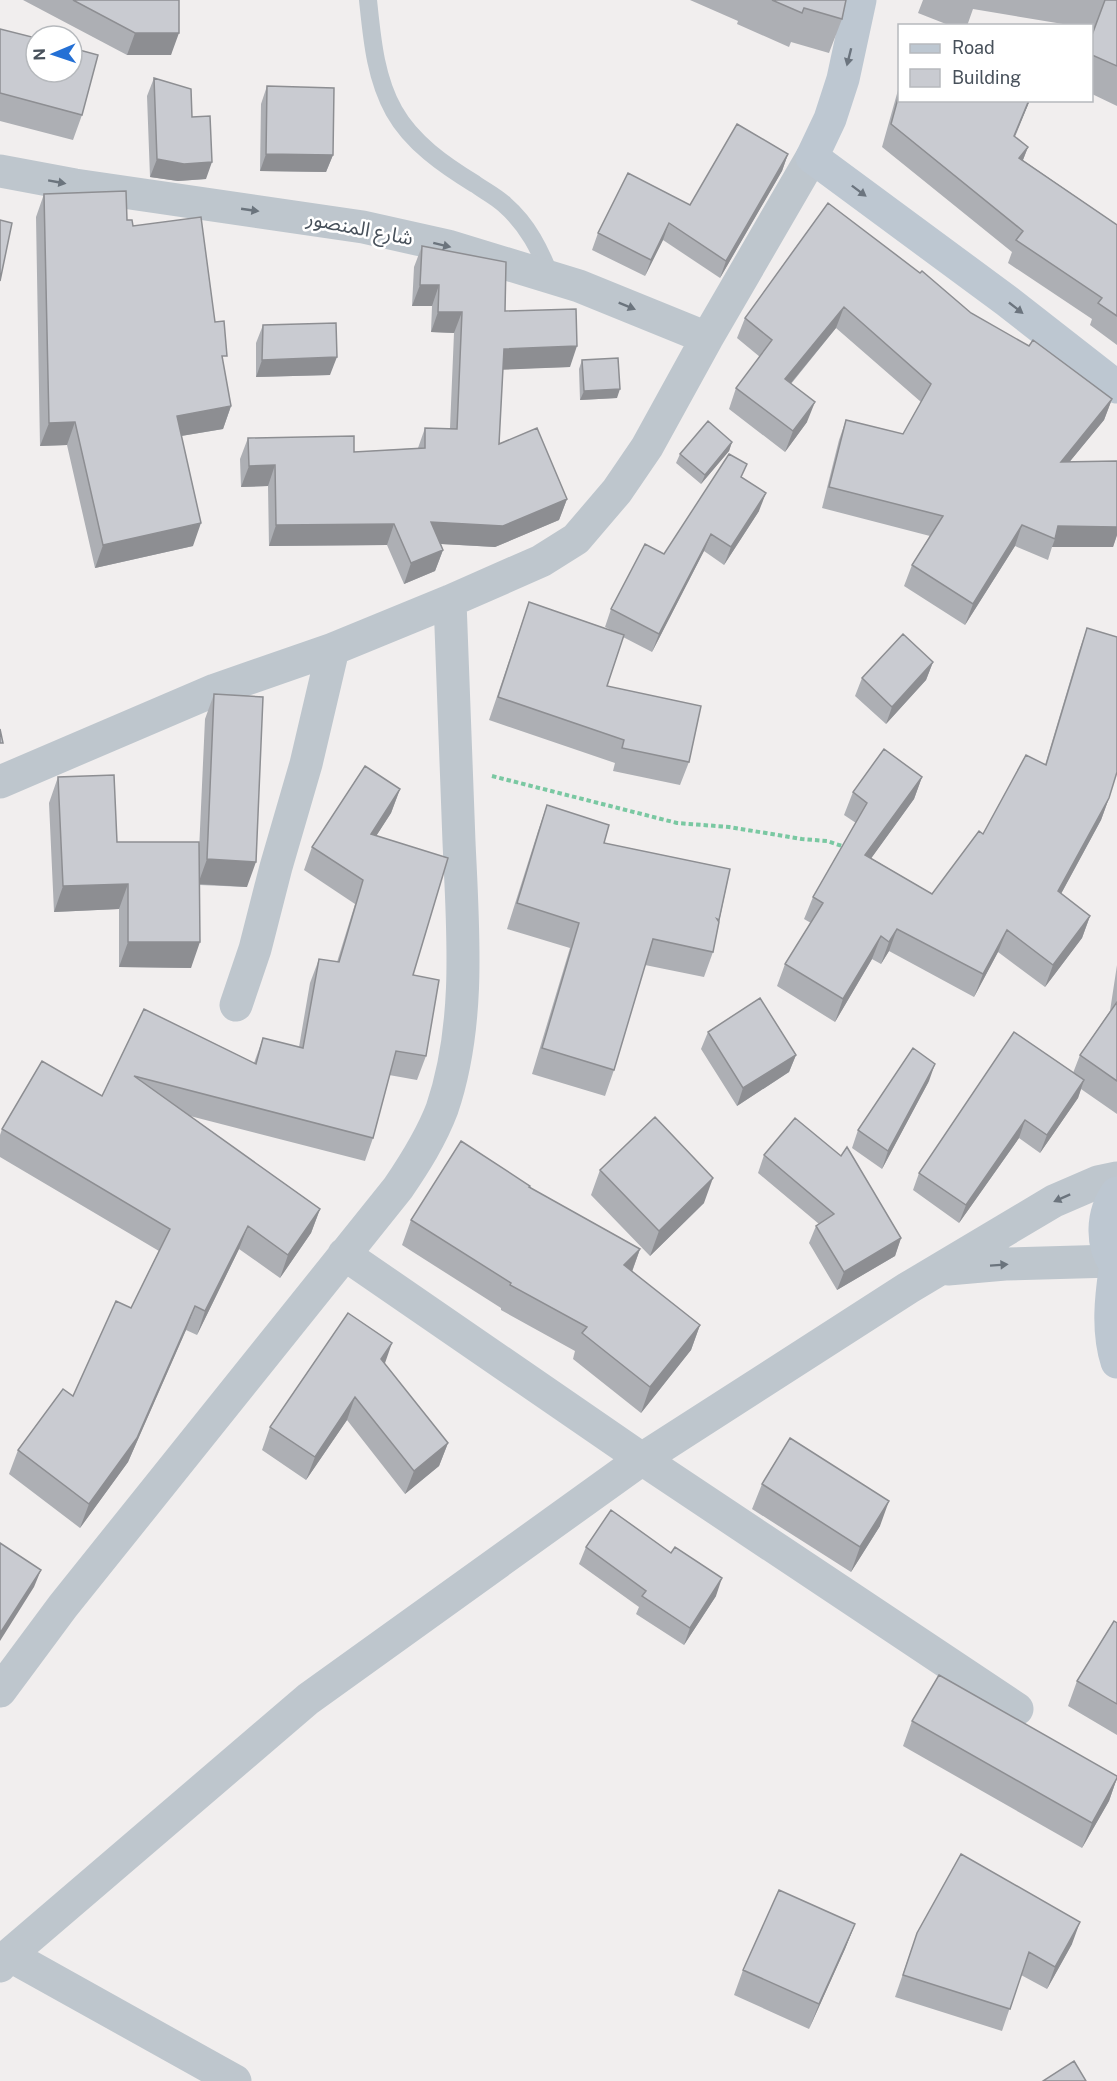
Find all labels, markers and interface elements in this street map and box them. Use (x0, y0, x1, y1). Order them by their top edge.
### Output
north arrow (24, 24, 84, 84)
legend (898, 24, 1093, 102)
text: Road (952, 37, 995, 58)
text: N (30, 48, 49, 61)
one-way arrow (843, 48, 853, 66)
text: Building (952, 67, 1021, 88)
one-way arrow (48, 178, 67, 187)
one-way arrow (852, 185, 867, 197)
one-way arrow (241, 205, 260, 214)
street label: شارع المنصور (303, 206, 415, 253)
one-way arrow (433, 240, 451, 250)
one-way arrow (618, 302, 636, 311)
one-way arrow (1007, 302, 1023, 314)
one-way arrow (1053, 1193, 1071, 1203)
one-way arrow (989, 1260, 1008, 1269)

